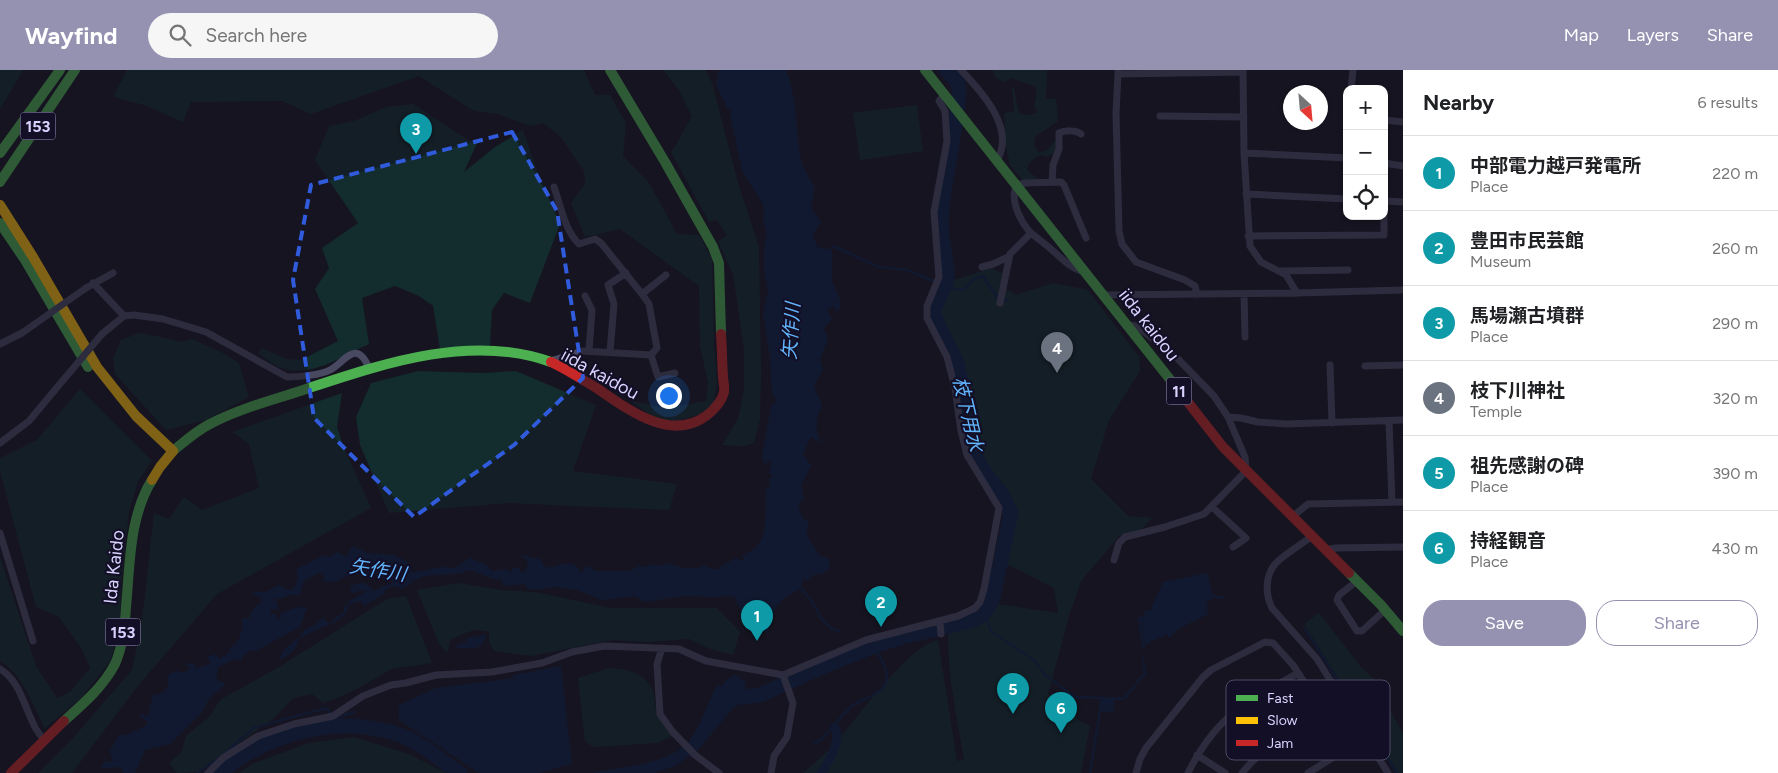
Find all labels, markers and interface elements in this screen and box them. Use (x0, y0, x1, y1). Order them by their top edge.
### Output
search box (148, 13, 498, 58)
text: Wayfind (25, 21, 118, 50)
icon: search (166, 21, 194, 49)
text: Search here (206, 24, 307, 47)
text: Map (1564, 24, 1599, 46)
text: Layers (1627, 24, 1679, 46)
text: Share (1707, 24, 1753, 46)
north arrow (1283, 85, 1328, 130)
map controls (1343, 85, 1388, 220)
button: + (1343, 85, 1388, 130)
text: Nearby (1423, 90, 1494, 115)
text: 6 results (1697, 93, 1758, 112)
road number: 153 (20, 112, 56, 140)
pin: 3 (400, 113, 432, 154)
button: − (1343, 130, 1388, 175)
text: 中部電力越戸発電所 (1470, 154, 1641, 177)
text: 1 (1436, 164, 1442, 183)
text: 220 m (1712, 164, 1758, 183)
button: locate (1343, 175, 1388, 220)
text: Place (1470, 177, 1508, 196)
text: 豊田市民芸館 (1470, 229, 1584, 252)
text: 2 (1434, 239, 1444, 258)
text: 260 m (1712, 239, 1758, 258)
text: Museum (1470, 252, 1531, 271)
street label: iida kaidou (1114, 285, 1184, 365)
water label: 矢作川 (778, 300, 805, 360)
text: 馬場瀬古墳群 (1470, 304, 1584, 327)
text: 3 (1435, 314, 1443, 333)
text: 290 m (1712, 314, 1758, 333)
text: Place (1470, 327, 1508, 346)
pin: 4 (1041, 332, 1073, 373)
street label: iida kaidou (557, 344, 643, 404)
water label: 枝下用水 (948, 374, 988, 456)
road number: 11 (1166, 378, 1192, 404)
text: 枝下川神社 (1470, 379, 1565, 402)
your location (656, 383, 682, 409)
text: 4 (1434, 389, 1444, 408)
text: 320 m (1713, 389, 1758, 408)
text: Temple (1470, 402, 1522, 421)
text: 祖先感謝の碑 (1470, 454, 1584, 477)
text: 5 (1434, 464, 1444, 483)
text: 390 m (1712, 464, 1758, 483)
text: Place (1470, 477, 1508, 496)
street label: Ida Kaido (99, 529, 129, 605)
text: 持経観音 (1470, 529, 1546, 552)
text: 6 (1434, 539, 1444, 558)
text: 430 m (1712, 539, 1758, 558)
text: Place (1470, 552, 1508, 571)
water label: 矢作川 (348, 554, 410, 586)
pin: 2 (865, 586, 897, 627)
pin: 1 (741, 600, 773, 641)
button: Save (1423, 600, 1586, 646)
button: Share (1596, 600, 1758, 646)
road number: 153 (106, 618, 140, 646)
pin: 5 (997, 673, 1029, 714)
legend (1226, 680, 1390, 760)
text: Fast (1267, 690, 1293, 707)
pin: 6 (1045, 692, 1077, 733)
text: Slow (1267, 712, 1298, 729)
text: Jam (1267, 735, 1293, 752)

